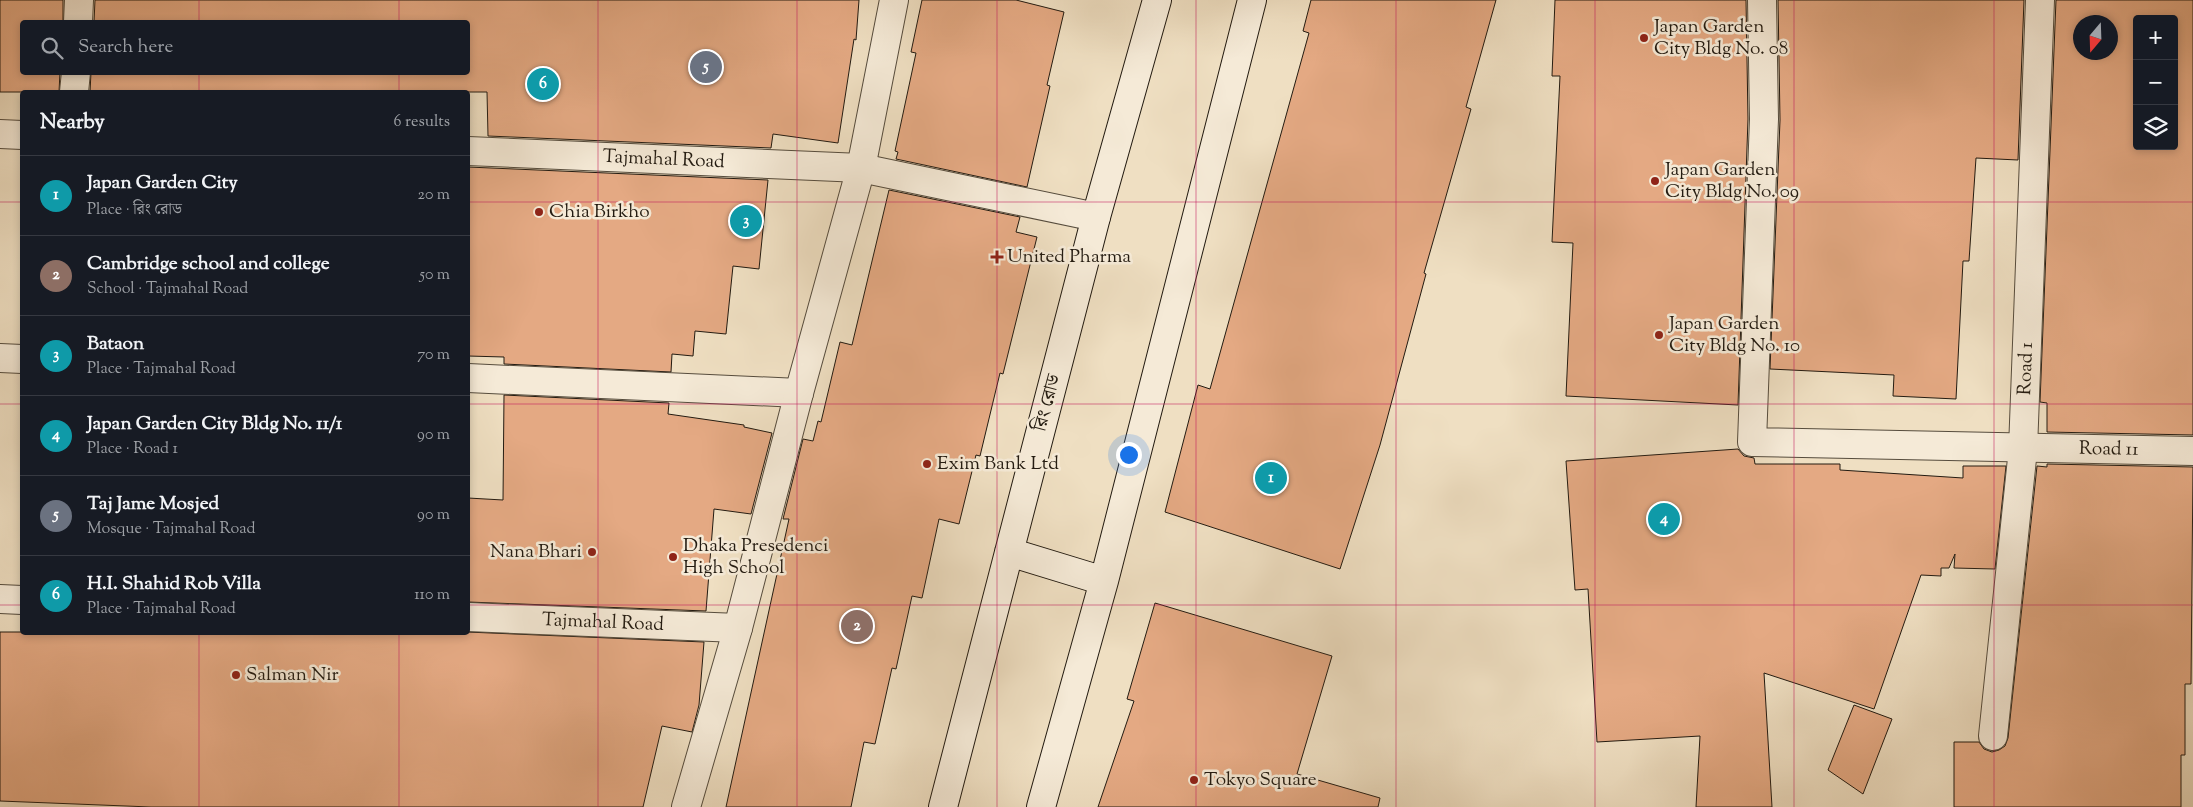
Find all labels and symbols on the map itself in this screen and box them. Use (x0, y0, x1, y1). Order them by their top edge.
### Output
place label: Japan Garden City Bldg No. 08 (1653, 14, 1788, 63)
north arrow (2073, 15, 2118, 60)
marker: Japan Garden City Bldg No. 08 (1638, 32, 1650, 44)
pin: 5 (690, 48, 722, 86)
pin: 6 (527, 65, 559, 103)
street label: Tajmahal Road (602, 143, 726, 176)
place label: Japan Garden City Bldg No. 09 (1664, 157, 1799, 206)
marker: Japan Garden City Bldg No. 09 (1649, 175, 1661, 187)
place label: Chia Birkho (549, 199, 650, 226)
pin: 3 (730, 202, 762, 240)
marker: Chia Birkho (533, 206, 545, 218)
place label: United Pharma (1007, 244, 1131, 271)
marker: United Pharma (991, 251, 1003, 263)
place label: Japan Garden City Bldg No. 10 (1668, 311, 1800, 360)
marker: Japan Garden City Bldg No. 10 (1653, 329, 1665, 341)
street label: Road 1 (2012, 341, 2041, 396)
street label: রিং রোড (1027, 370, 1069, 435)
street label: Road 11 (2079, 435, 2139, 463)
your location (1116, 442, 1142, 468)
place label: Exim Bank Ltd (937, 451, 1059, 478)
marker: Exim Bank Ltd (921, 458, 933, 470)
pin: 1 (1255, 459, 1287, 497)
pin: 4 (1648, 500, 1680, 538)
place label: Dhaka Presedenci High School (683, 533, 828, 582)
place label: Nana Bhari (490, 539, 582, 566)
marker: Nana Bhari (586, 546, 598, 558)
marker: Dhaka Presedenci High School (667, 551, 679, 563)
street label: Tajmahal Road (541, 607, 665, 638)
pin: 2 (841, 607, 873, 645)
place label: Salman Nir (246, 662, 339, 689)
marker: Salman Nir (230, 669, 242, 681)
place label: Tokyo Square (1204, 767, 1317, 794)
marker: Tokyo Square (1188, 774, 1200, 786)

